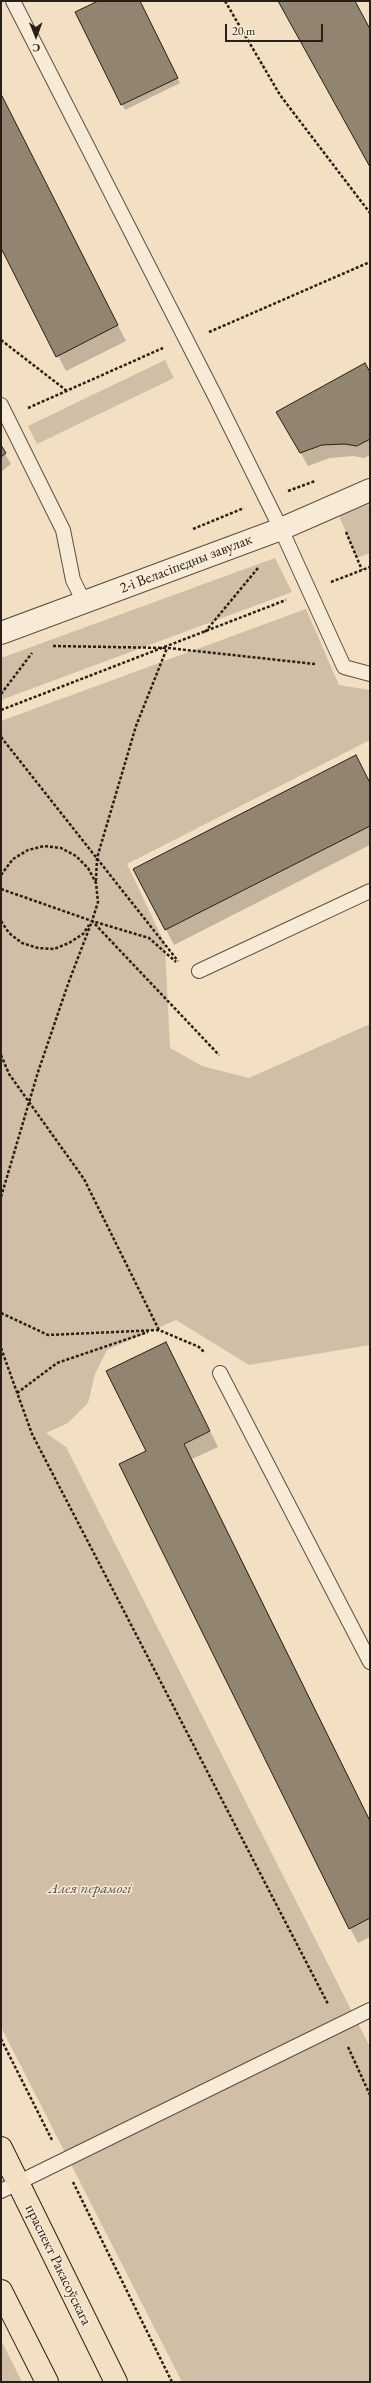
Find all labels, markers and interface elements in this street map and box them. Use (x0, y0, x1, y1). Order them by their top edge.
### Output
north arrow (16, 16, 56, 56)
scale bar (227, 16, 325, 42)
text: 20 m (232, 23, 255, 39)
text: С (32, 41, 40, 55)
street label: 2-і Веласіпедны завулак (117, 530, 255, 598)
park label: Алея перамогі (48, 1880, 132, 1898)
street label: праспект Ракасоўскага (21, 2202, 95, 2328)

